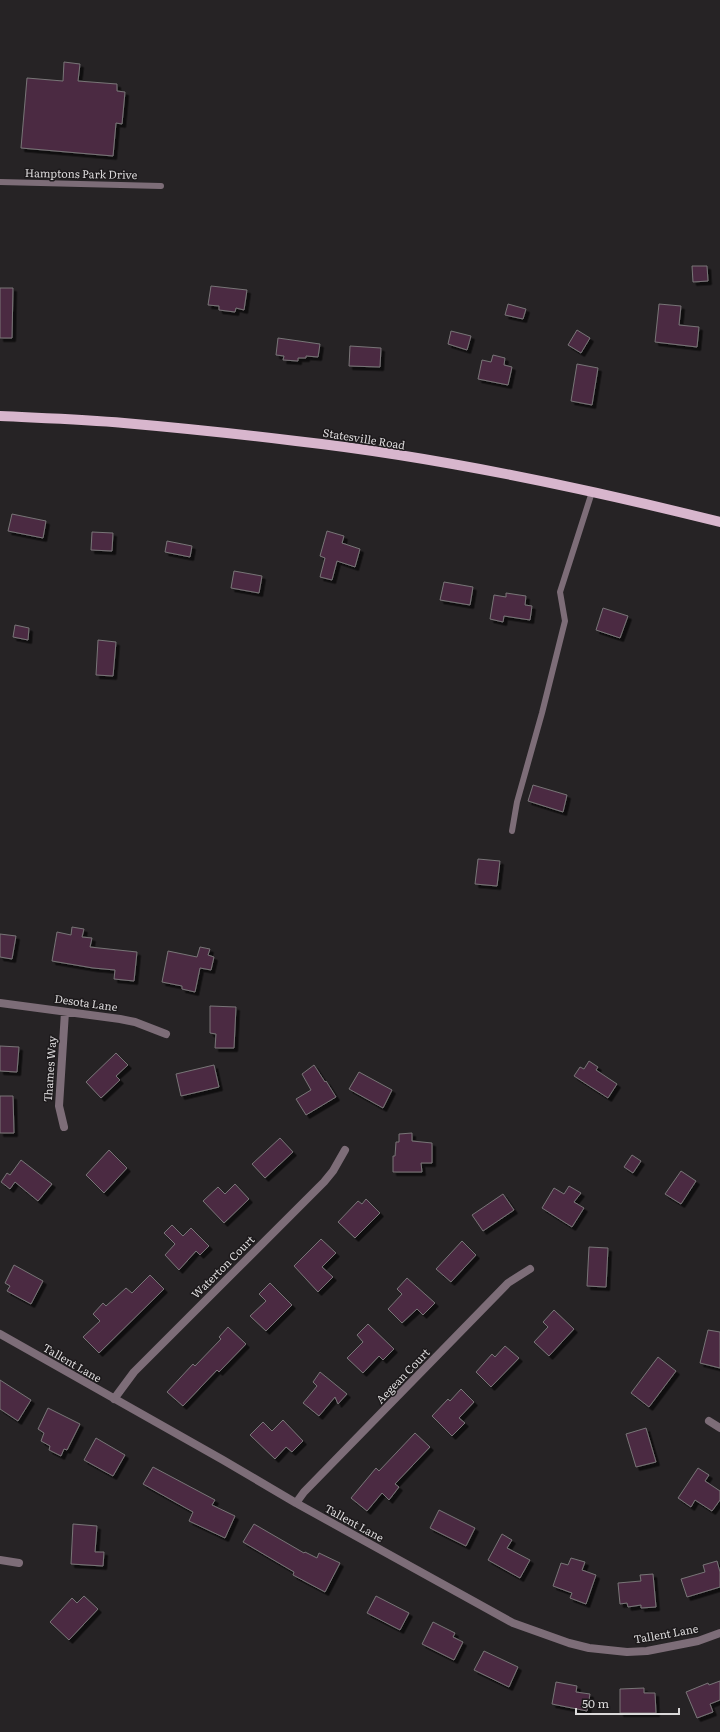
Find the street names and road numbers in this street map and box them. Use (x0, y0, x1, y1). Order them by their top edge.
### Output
street label: Hamptons Park Drive (25, 164, 138, 182)
street label: Statesville Road (322, 424, 407, 452)
street label: Desota Lane (54, 990, 119, 1014)
street label: Thames Way (39, 1035, 59, 1103)
street label: Waterton Court (187, 1231, 258, 1301)
street label: Tallent Lane (40, 1339, 105, 1386)
street label: Aegean Court (372, 1344, 433, 1407)
street label: Tallent Lane (322, 1499, 387, 1545)
street label: Tallent Lane (632, 1619, 700, 1647)

